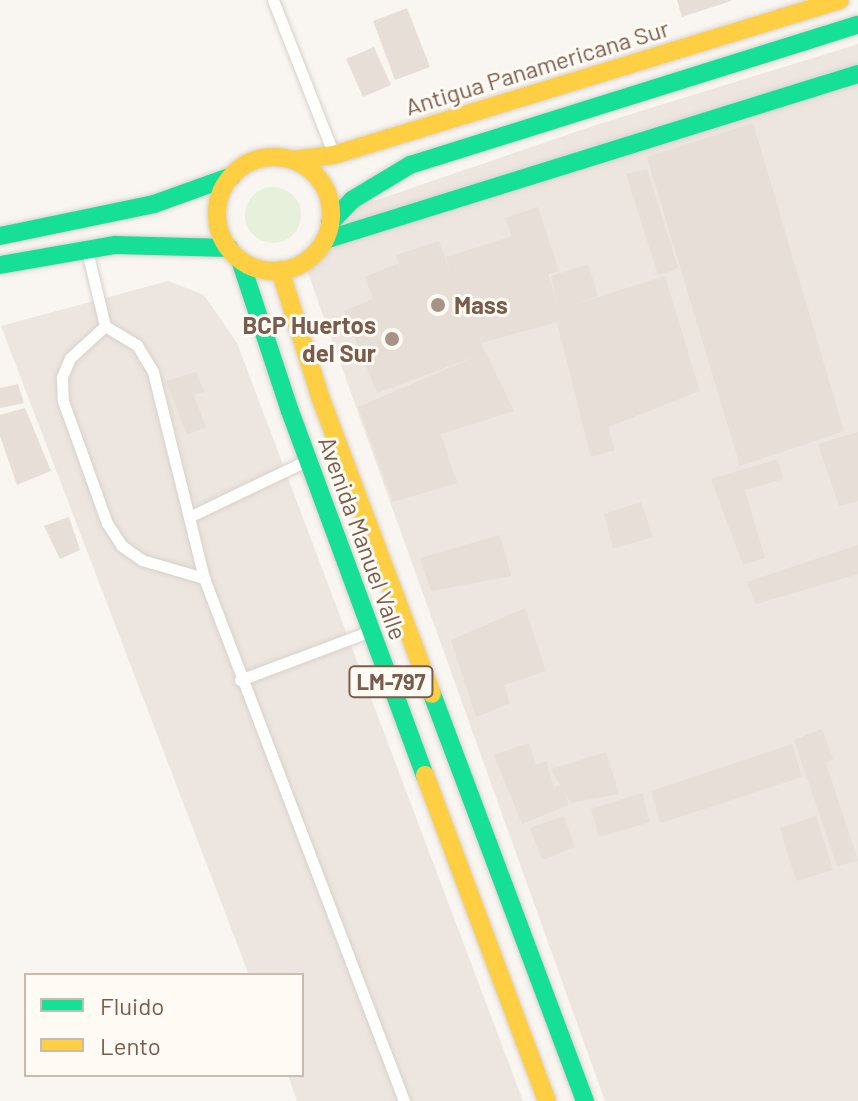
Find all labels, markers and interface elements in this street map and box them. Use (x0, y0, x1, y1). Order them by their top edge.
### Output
street label: Antigua Panamericana Sur (402, 13, 672, 121)
place label: Mass (454, 291, 508, 319)
marker: Mass (429, 296, 447, 314)
place label: BCP Huertos del Sur (242, 311, 376, 367)
marker: BCP Huertos del Sur (383, 330, 401, 348)
street label: Avenida Manuel Valle (313, 432, 413, 644)
road number: LM-797 (347, 664, 435, 700)
legend (24, 973, 304, 1077)
text: Fluido (100, 991, 164, 1020)
text: Lento (100, 1031, 161, 1060)

